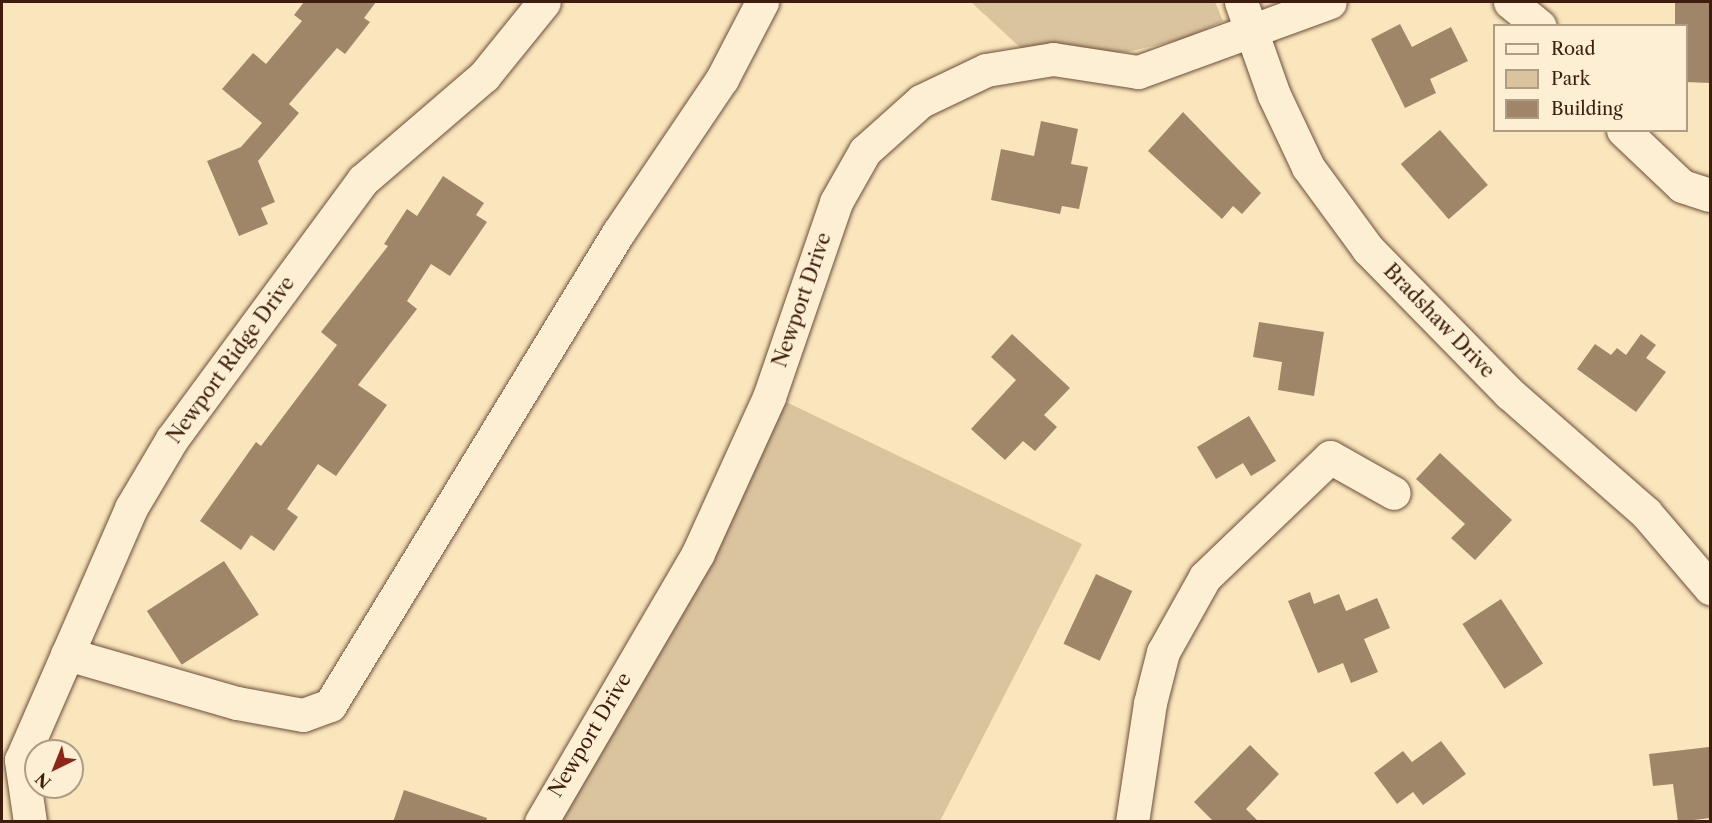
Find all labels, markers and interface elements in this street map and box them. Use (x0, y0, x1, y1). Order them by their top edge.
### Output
legend (1493, 24, 1688, 132)
text: Road (1551, 38, 1596, 60)
text: Park (1551, 68, 1590, 90)
text: Building (1551, 98, 1623, 120)
street label: Newport Drive (768, 230, 836, 370)
street label: Bradshaw Drive (1378, 259, 1500, 383)
street label: Newport Ridge Drive (162, 272, 300, 448)
street label: Newport Drive (543, 668, 637, 802)
north arrow (24, 739, 84, 799)
text: N (31, 769, 55, 793)

